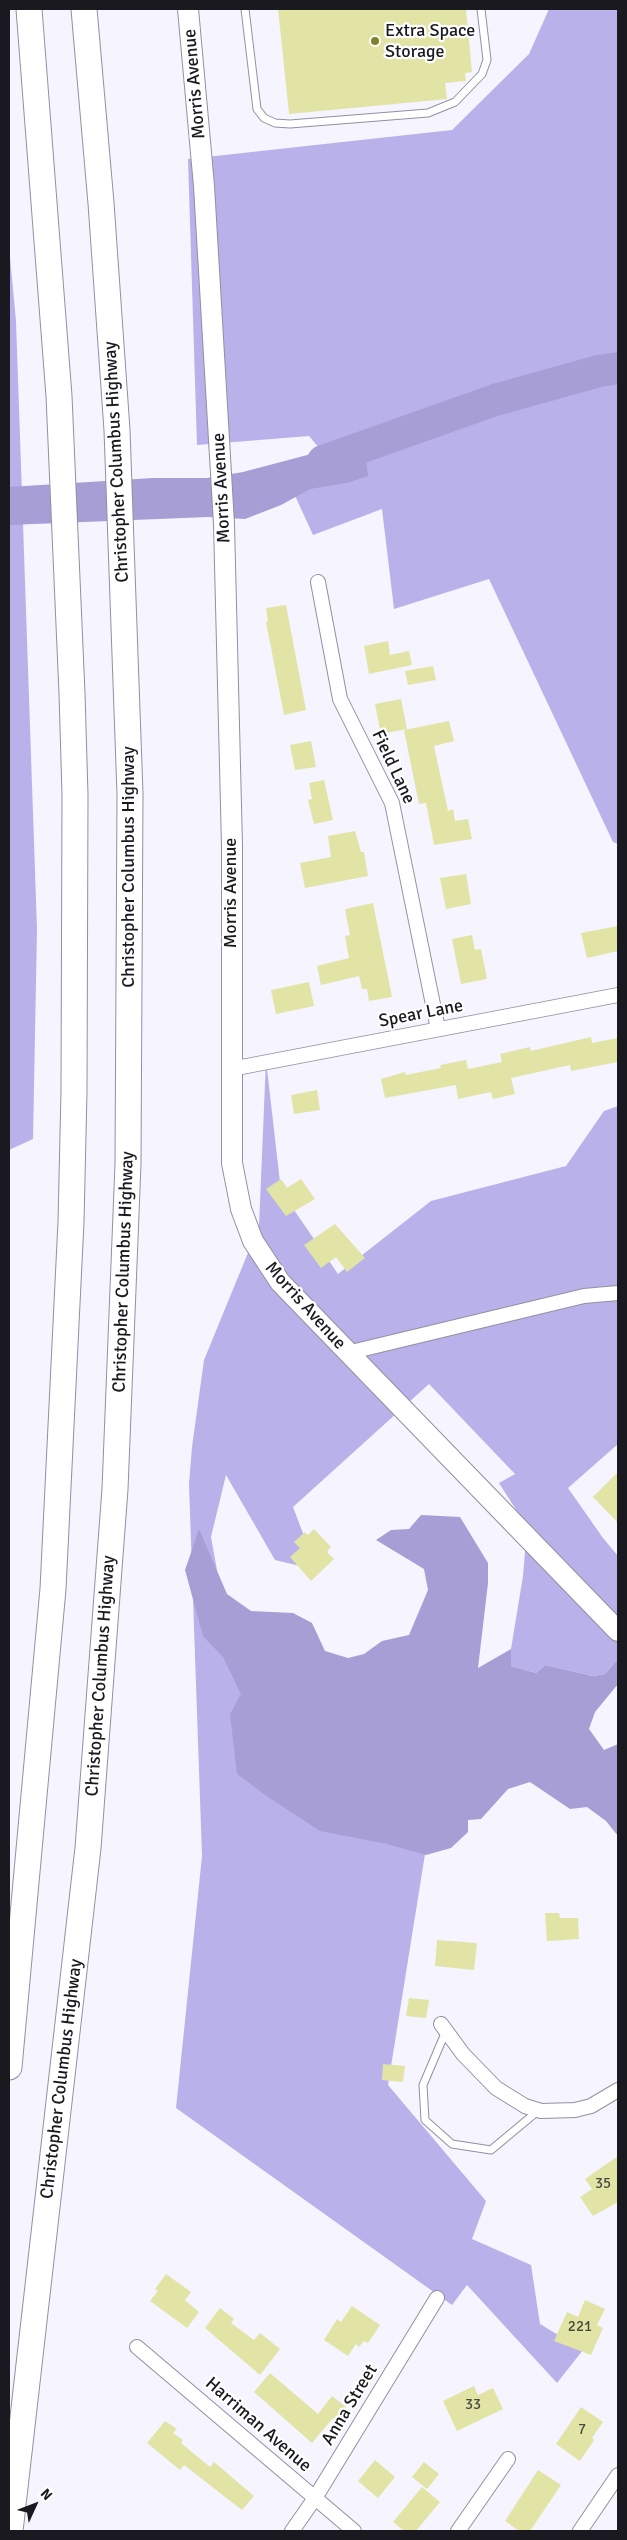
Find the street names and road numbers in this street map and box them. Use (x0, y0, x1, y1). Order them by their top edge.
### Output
street label: Morris Avenue (179, 28, 211, 140)
street label: Christopher Columbus Highway (100, 341, 134, 583)
street label: Morris Avenue (208, 432, 236, 544)
street label: Field Lane (366, 727, 420, 807)
street label: Christopher Columbus Highway (118, 746, 140, 988)
street label: Morris Avenue (220, 838, 242, 948)
street label: Spear Lane (377, 995, 465, 1033)
street label: Christopher Columbus Highway (109, 1151, 139, 1393)
street label: Morris Avenue (260, 1258, 350, 1354)
street label: Christopher Columbus Highway (82, 1555, 120, 1797)
street label: Christopher Columbus Highway (37, 1958, 87, 2200)
street label: Anna Street (317, 2361, 383, 2449)
street label: Harriman Avenue (201, 2373, 315, 2477)

